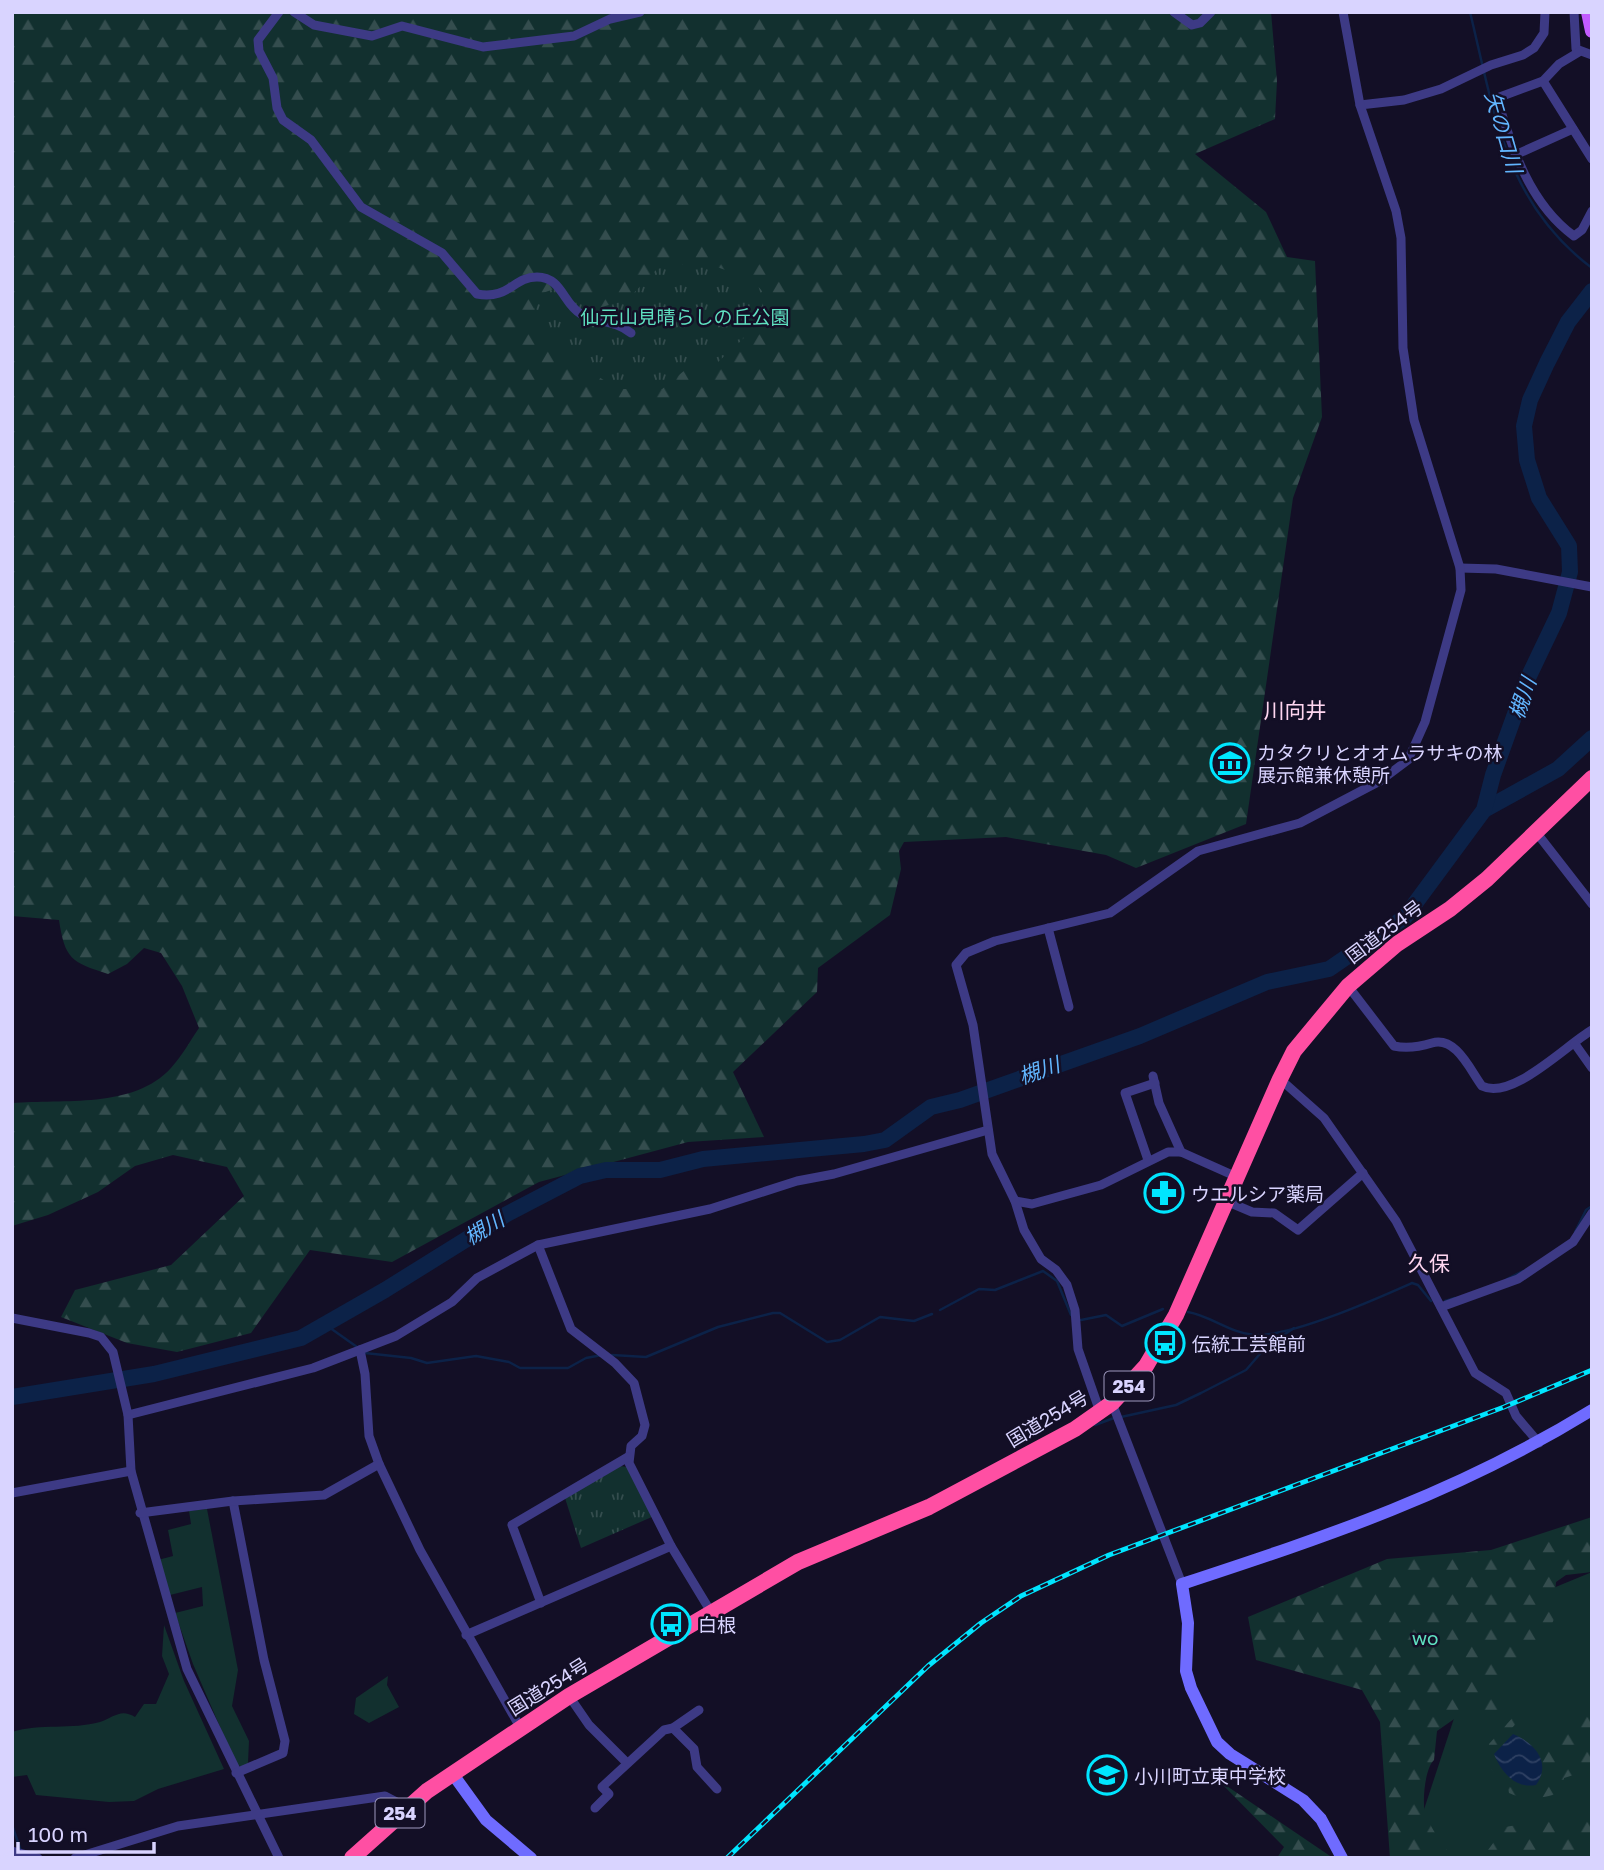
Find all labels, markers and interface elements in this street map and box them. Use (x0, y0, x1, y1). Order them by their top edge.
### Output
water label: 矢の口川 (1480, 88, 1529, 178)
park label: 仙元山見晴らしの丘公園 (580, 305, 790, 328)
water label: 槻川 (1503, 672, 1542, 722)
district label: 川向井 (1264, 697, 1327, 723)
place label: カタクリとオオムラサキの林 展示館兼休憩所 (1257, 741, 1502, 786)
museum icon: カタクリとオオムラサキの林 展示館兼休憩所 (1209, 742, 1251, 784)
street label: 国道254号 (1341, 895, 1427, 967)
water label: 槻川 (1015, 1050, 1065, 1089)
pharmacy icon: ウエルシア薬局 (1143, 1172, 1185, 1214)
place label: ウエルシア薬局 (1191, 1182, 1324, 1205)
water label: 槻川 (459, 1205, 510, 1250)
district label: 久保 (1408, 1250, 1450, 1276)
bus stop icon: 伝統工芸館前 (1144, 1322, 1186, 1364)
place label: 伝統工芸館前 (1192, 1332, 1306, 1355)
road number: 254 (1104, 1372, 1154, 1400)
street label: 国道254号 (1002, 1385, 1092, 1451)
bus stop icon: 白根 (650, 1603, 692, 1645)
place label: 白根 (698, 1613, 736, 1636)
park label: wo (1412, 1626, 1438, 1649)
street label: 国道254号 (503, 1652, 593, 1720)
school or university icon: 小川町立東中学校 (1086, 1754, 1128, 1796)
place label: 小川町立東中学校 (1134, 1764, 1286, 1787)
road number: 254 (376, 1798, 424, 1828)
scale bar (18, 1811, 154, 1855)
text: 100 m (28, 1821, 88, 1847)

